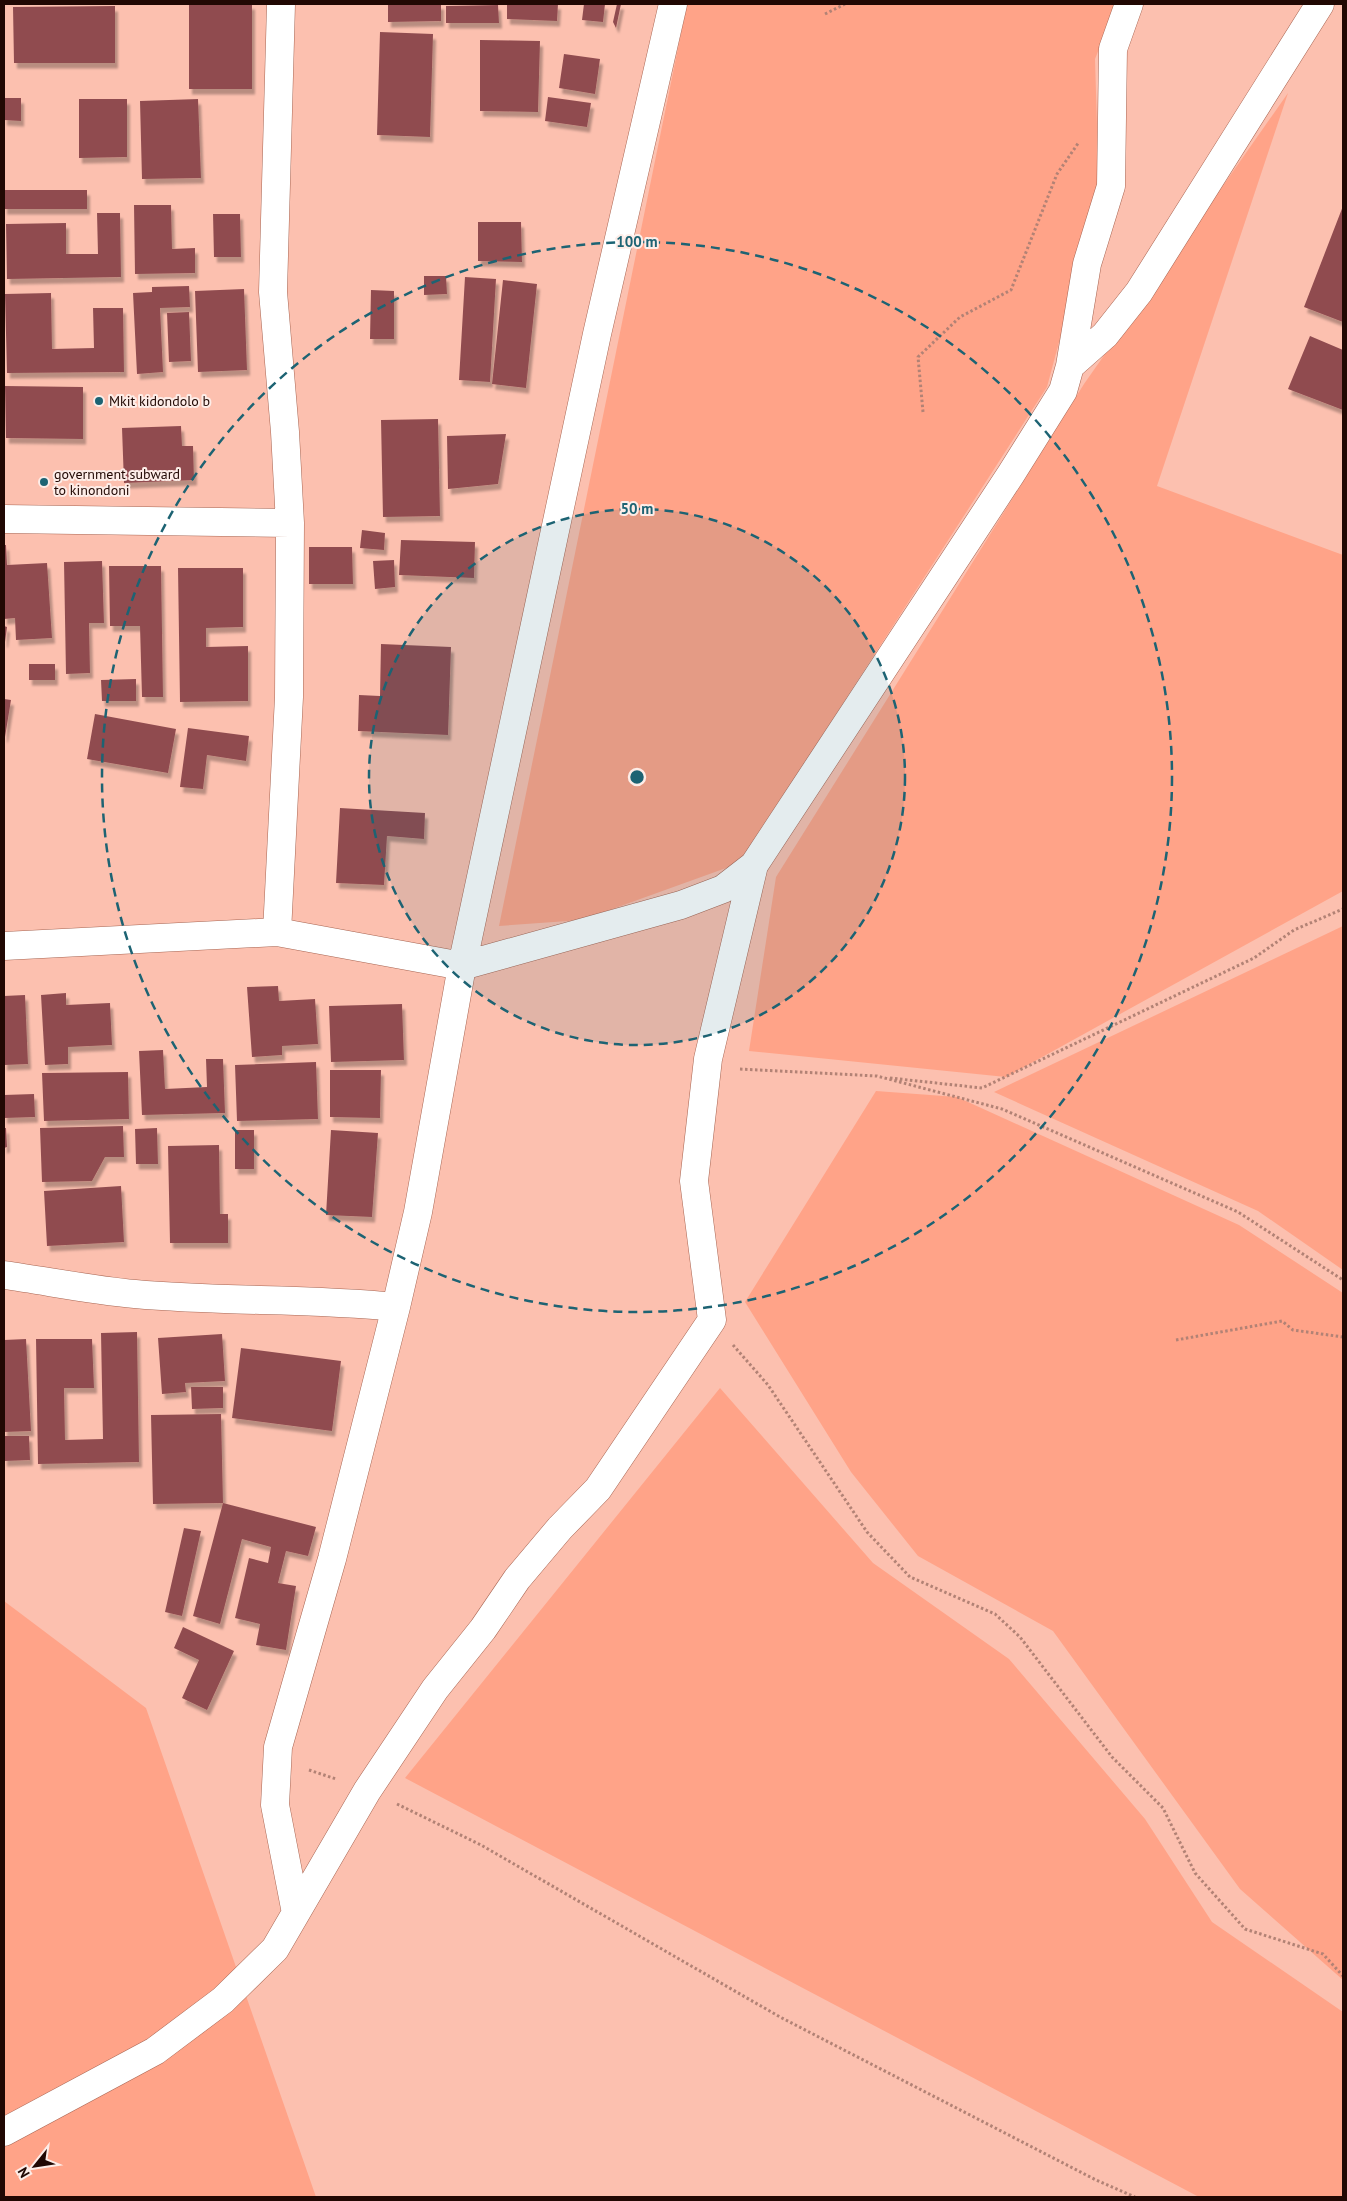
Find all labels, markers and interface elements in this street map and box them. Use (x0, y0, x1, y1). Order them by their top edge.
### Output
text: 100 m (616, 232, 658, 251)
place label: Mkit kidondolo b (109, 392, 210, 410)
marker: Mkit kidondolo b (93, 395, 105, 407)
place label: government subward to kinondoni (54, 465, 180, 499)
marker: government subward to kinondoni (38, 476, 50, 488)
text: 50 m (621, 499, 653, 518)
centre of rings (628, 768, 646, 786)
north arrow (10, 2141, 60, 2191)
text: N (14, 2164, 34, 2181)

